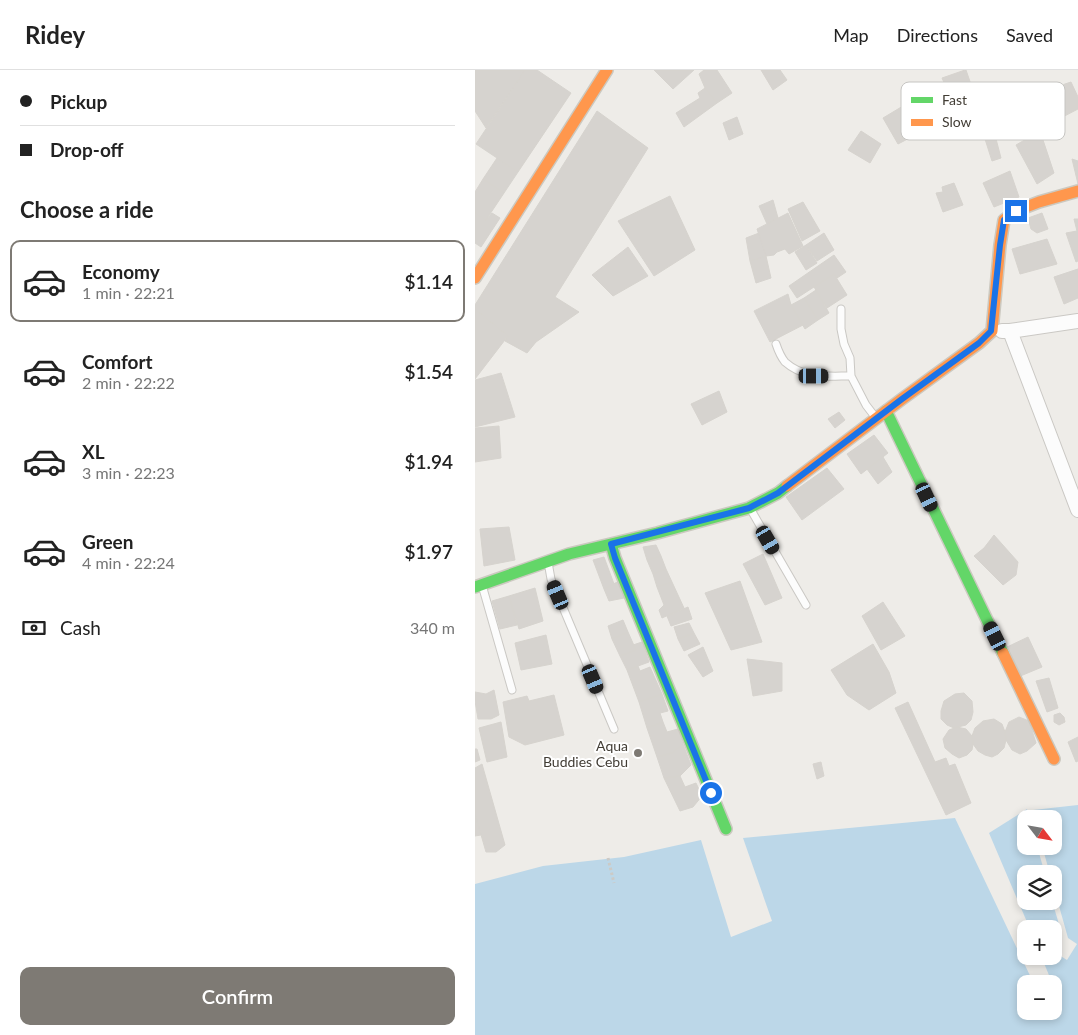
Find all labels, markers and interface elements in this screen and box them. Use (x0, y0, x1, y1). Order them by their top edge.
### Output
text: Ridey (25, 20, 85, 49)
text: Map (833, 24, 869, 46)
text: Directions (897, 24, 978, 46)
text: Saved (1006, 24, 1053, 46)
legend (901, 82, 1065, 140)
text: Pickup (50, 90, 107, 113)
text: Fast (942, 91, 967, 108)
text: Slow (942, 113, 972, 130)
text: Drop-off (50, 138, 124, 161)
text: Choose a ride (20, 196, 154, 223)
route end (1005, 200, 1027, 222)
icon: car (22, 259, 67, 304)
text: Economy (82, 260, 160, 283)
text: $1.14 (404, 270, 453, 293)
text: 1 min · 22:21 (82, 283, 175, 302)
icon: car (22, 349, 67, 394)
text: Comfort (82, 350, 153, 373)
text: $1.54 (404, 360, 453, 383)
car (799, 369, 829, 384)
text: 2 min · 22:22 (82, 373, 175, 392)
icon: car (22, 439, 67, 484)
text: XL (82, 440, 105, 463)
text: $1.94 (404, 450, 453, 473)
text: 3 min · 22:23 (82, 463, 175, 482)
car (913, 480, 940, 514)
car (754, 523, 781, 557)
icon: car (22, 529, 67, 574)
text: Green (82, 530, 133, 553)
text: $1.97 (404, 540, 453, 563)
text: 4 min · 22:24 (82, 553, 175, 572)
car (545, 578, 570, 612)
icon: cash (20, 614, 48, 642)
text: Cash (60, 616, 101, 639)
text: 340 m (410, 618, 455, 637)
car (981, 619, 1008, 653)
car (580, 662, 605, 696)
place label: Aqua Buddies Cebu (543, 737, 628, 770)
marker: Aqua Buddies Cebu (632, 747, 644, 759)
route start (700, 782, 722, 804)
north arrow (1017, 810, 1063, 855)
map controls (1017, 810, 1062, 1020)
button: layers (1017, 865, 1062, 910)
button: + (1017, 920, 1062, 965)
button: Confirm (20, 967, 455, 1025)
button: − (1017, 975, 1062, 1020)

